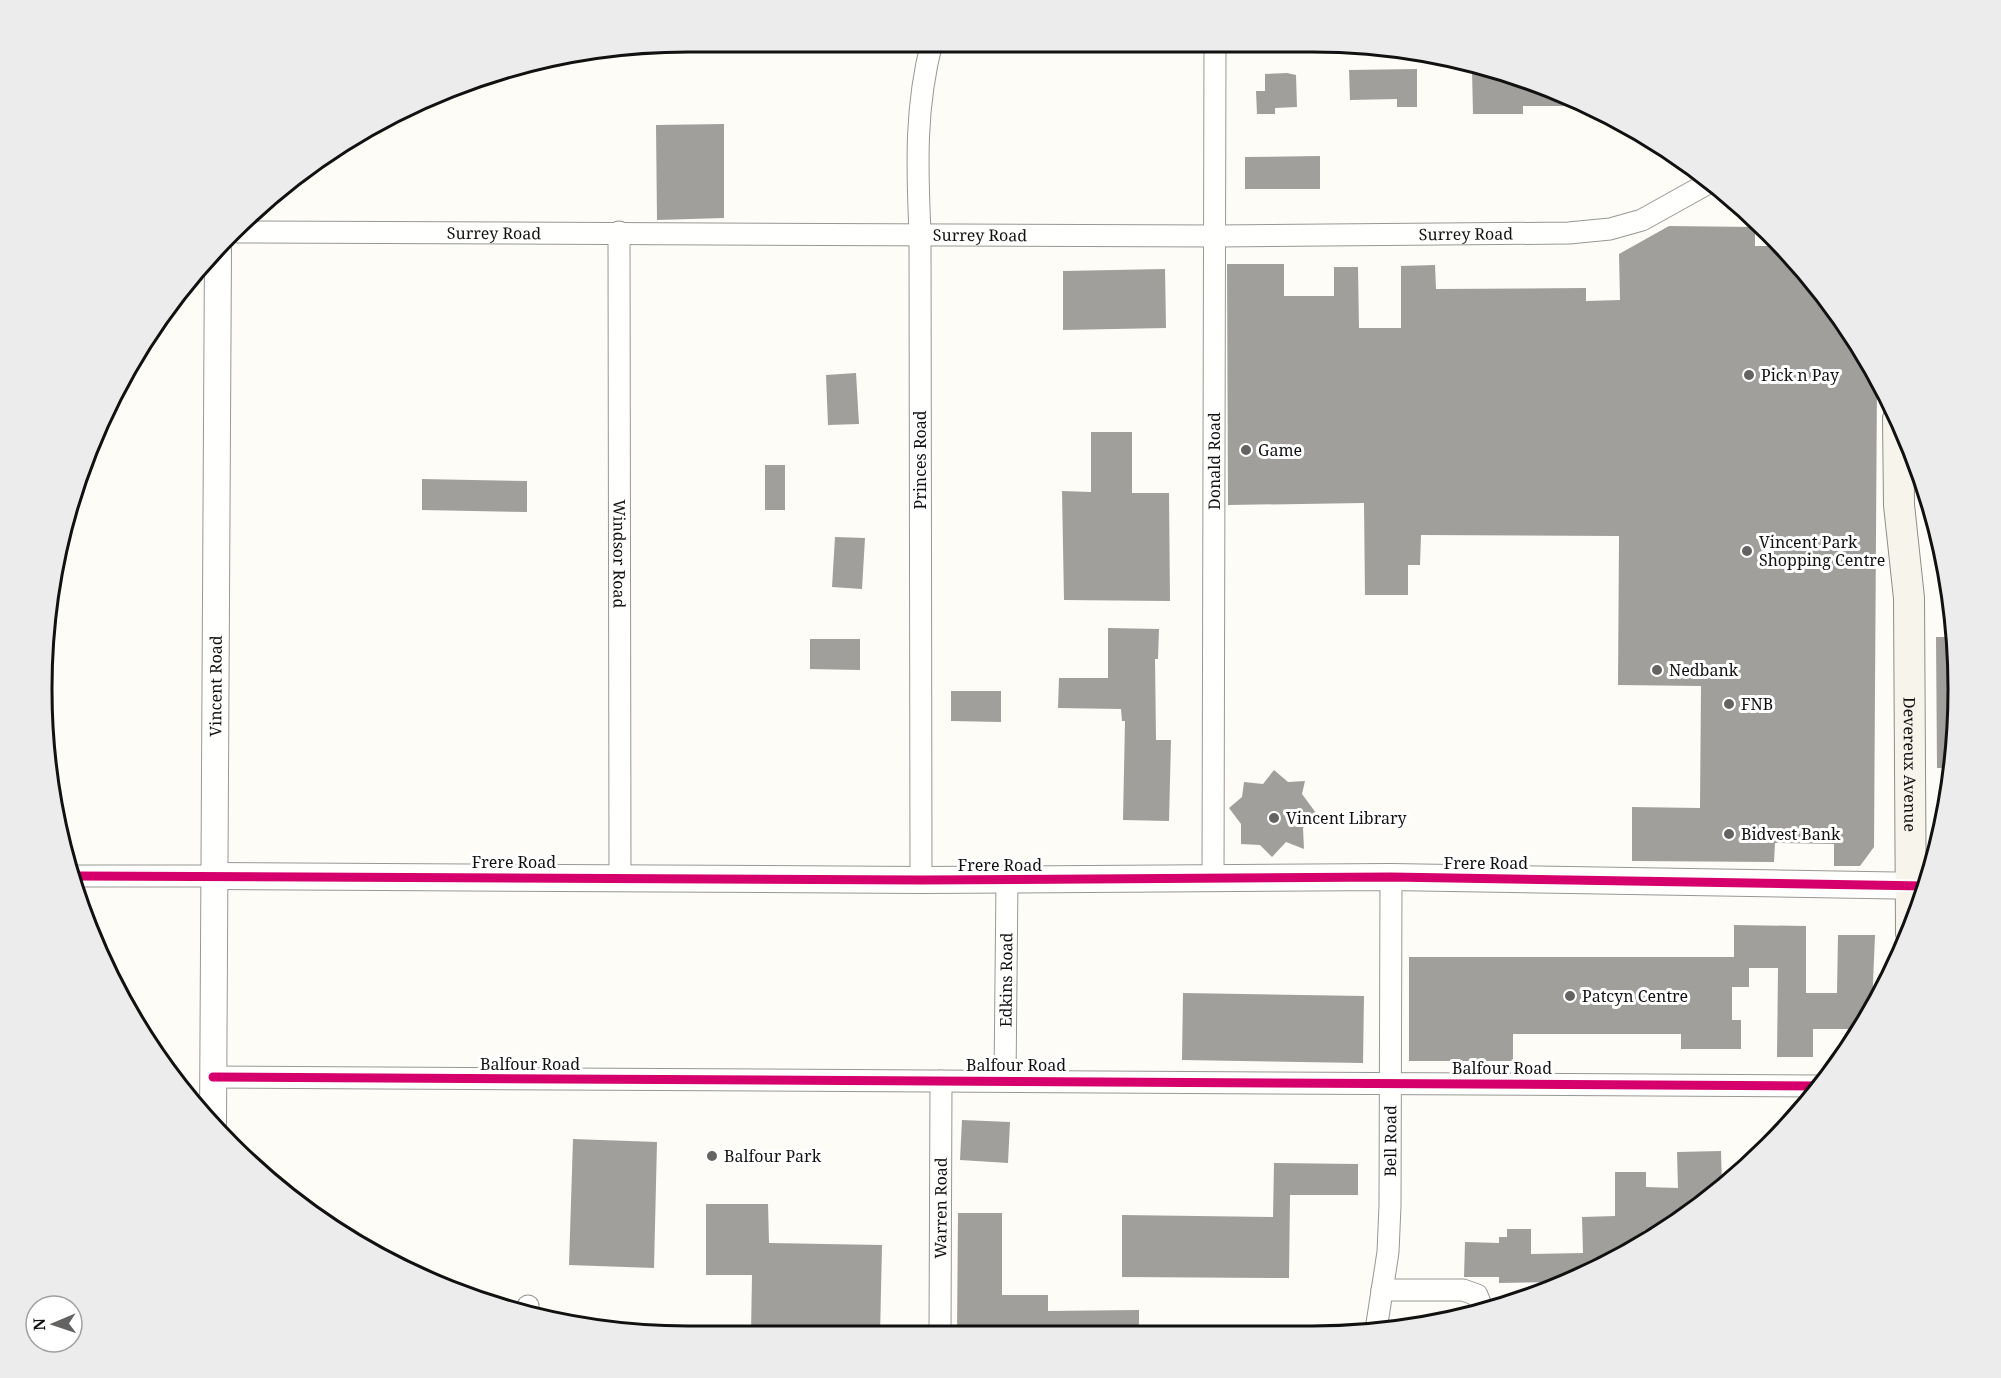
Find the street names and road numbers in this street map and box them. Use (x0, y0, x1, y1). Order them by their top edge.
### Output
street label: Surrey Road (447, 222, 541, 244)
street label: Surrey Road (1419, 222, 1513, 245)
street label: Surrey Road (933, 224, 1027, 246)
street label: Princes Road (909, 410, 931, 510)
street label: Donald Road (1203, 412, 1225, 510)
street label: Windsor Road (608, 500, 631, 609)
street label: Vincent Road (204, 635, 227, 737)
street label: Devereux Avenue (1899, 697, 1921, 832)
street label: Frere Road (472, 851, 556, 873)
street label: Frere Road (1444, 852, 1528, 874)
street label: Frere Road (958, 854, 1042, 876)
street label: Edkins Road (995, 932, 1017, 1027)
street label: Balfour Road (480, 1053, 580, 1075)
street label: Balfour Road (966, 1054, 1066, 1076)
street label: Balfour Road (1452, 1057, 1552, 1079)
street label: Bell Road (1379, 1105, 1401, 1177)
street label: Warren Road (929, 1157, 952, 1259)

